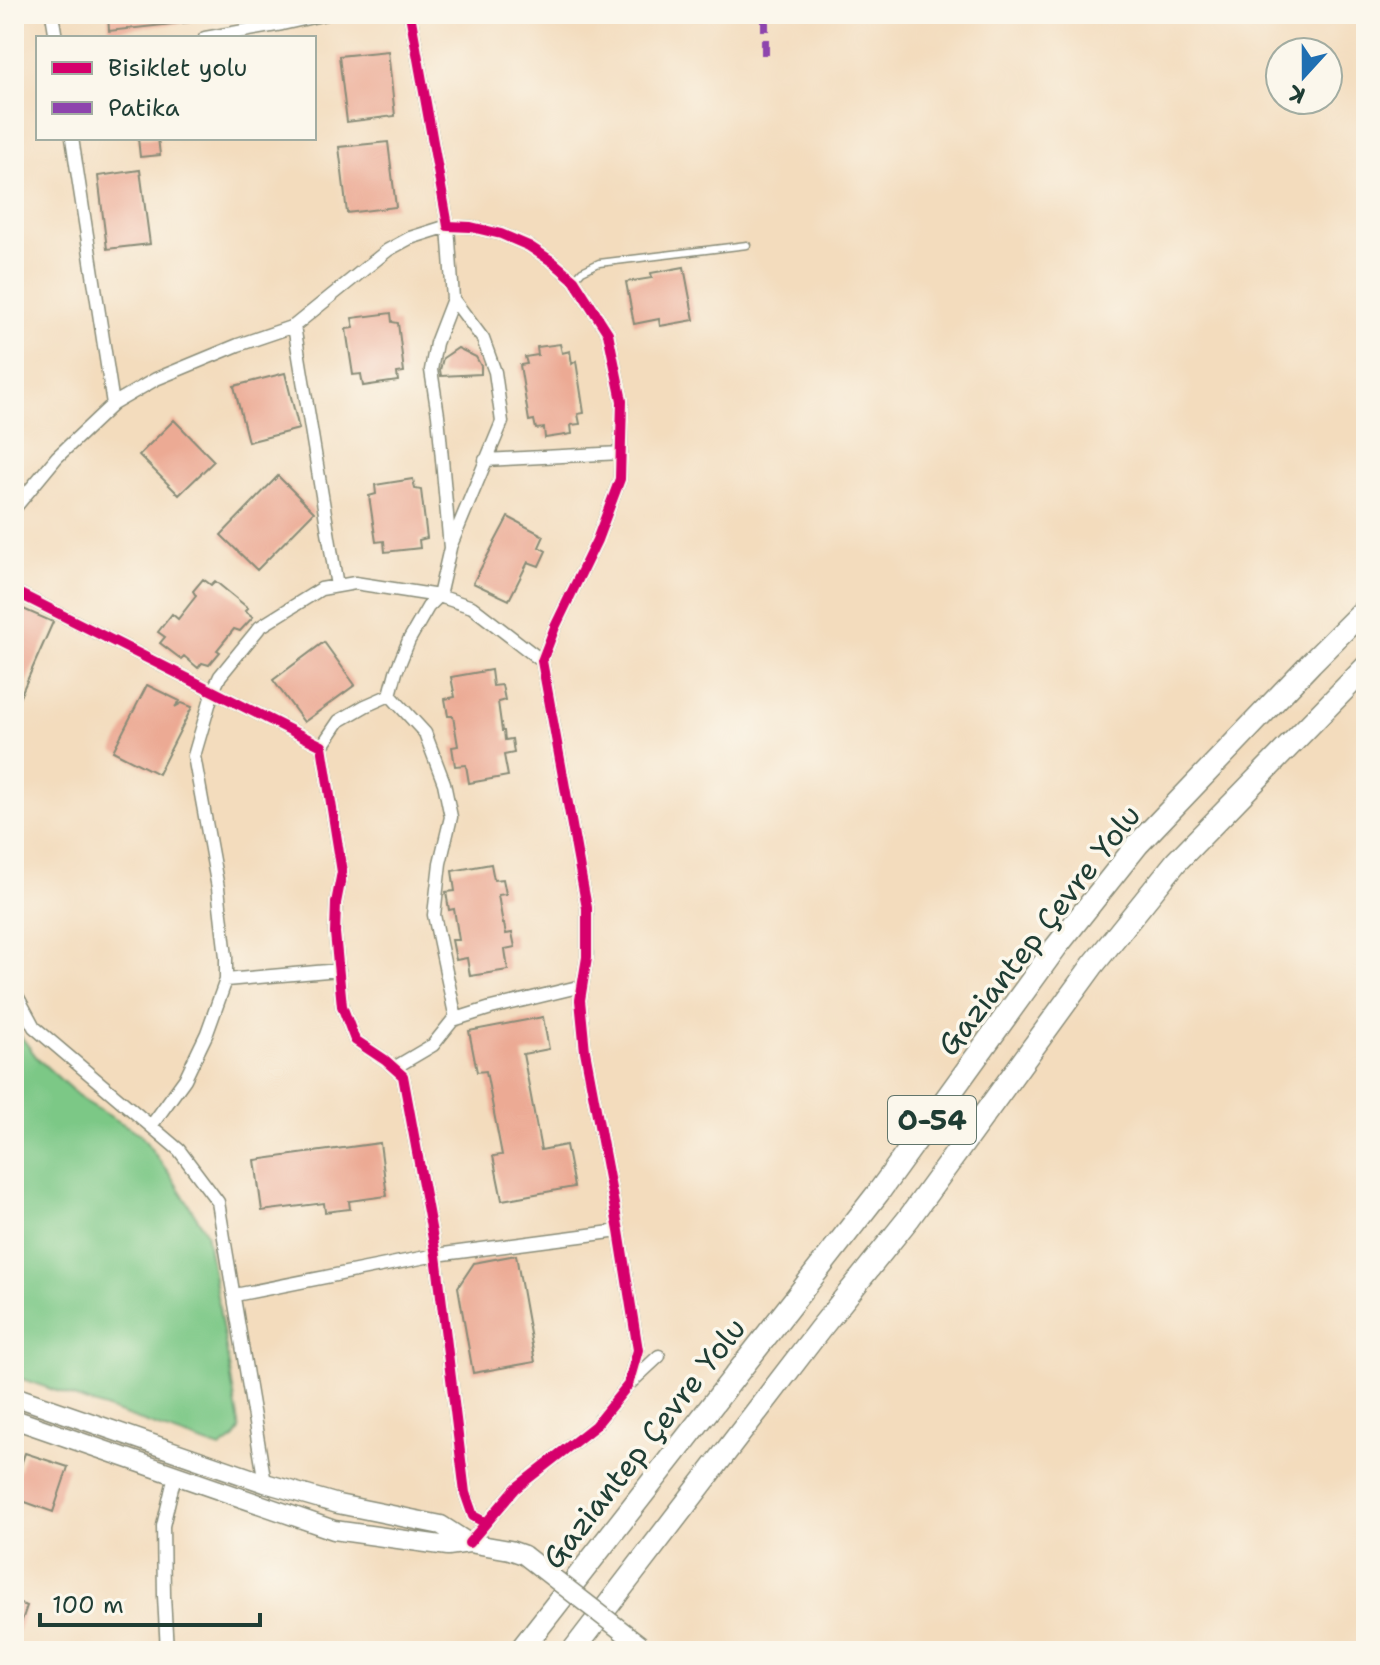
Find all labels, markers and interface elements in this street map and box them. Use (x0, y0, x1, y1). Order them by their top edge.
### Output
legend (36, 36, 316, 140)
north arrow (1264, 36, 1344, 116)
text: Bisiklet yolu (108, 52, 247, 84)
text: K (1285, 78, 1309, 110)
text: Patika (108, 92, 180, 124)
street label: Gaziantep Çevre Yolu (928, 796, 1150, 1064)
road number: O-54 (888, 1096, 976, 1144)
street label: Gaziantep Çevre Yolu (533, 1309, 755, 1577)
scale bar (40, 1577, 260, 1627)
text: 100 m (52, 1589, 124, 1621)

